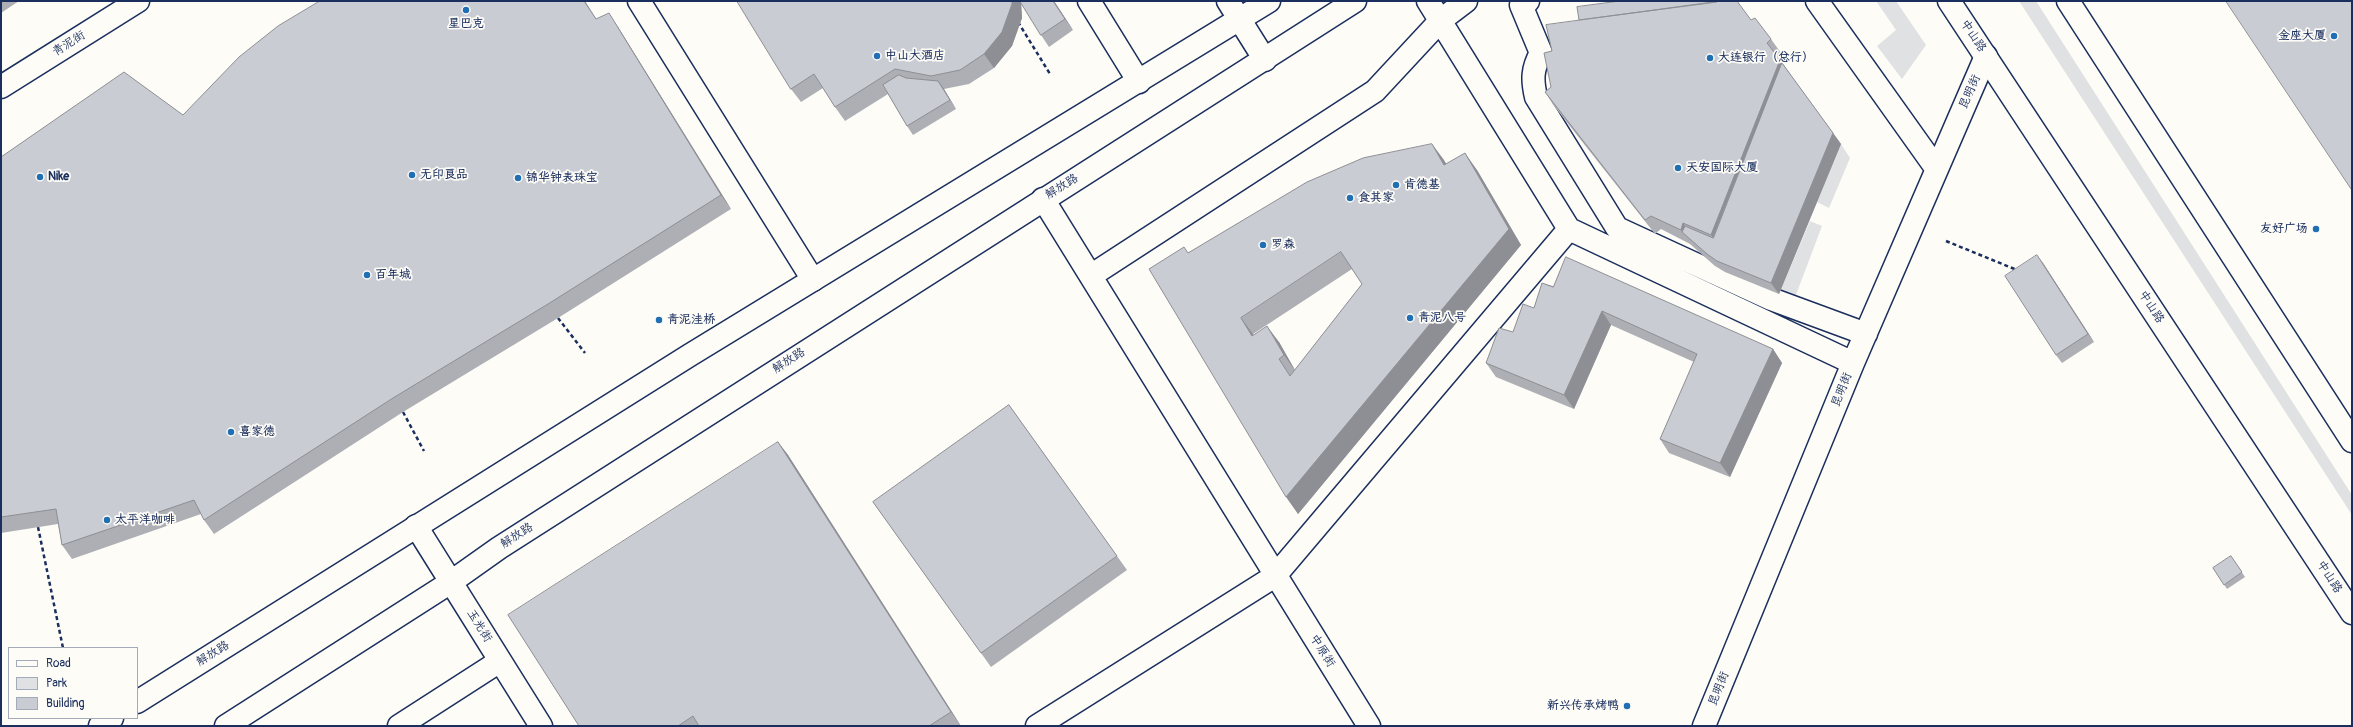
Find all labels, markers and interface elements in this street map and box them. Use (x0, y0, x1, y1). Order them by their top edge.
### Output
marker: 星巴克 (461, 5, 471, 15)
place label: 星巴克 (448, 17, 484, 31)
street label: 中山路 (1957, 17, 1989, 55)
street label: 青泥街 (50, 28, 88, 60)
place label: 金座大厦 (2278, 29, 2326, 43)
marker: 金座大厦 (2329, 31, 2339, 41)
place label: 中山大酒店 (885, 49, 945, 63)
marker: 中山大酒店 (872, 51, 882, 61)
place label: 大连银行（总行） (1718, 51, 1814, 65)
marker: 大连银行（总行） (1705, 53, 1715, 63)
street label: 昆明街 (1956, 73, 1984, 111)
place label: 天安国际大厦 (1686, 161, 1758, 175)
marker: 天安国际大厦 (1673, 163, 1683, 173)
place label: 无印良品 (420, 168, 468, 182)
place label: Nike (48, 170, 69, 184)
marker: 无印良品 (407, 170, 417, 180)
place label: 锦华钟表珠宝 (526, 171, 598, 185)
street label: 解放路 (1043, 171, 1081, 203)
marker: Nike (35, 172, 45, 182)
marker: 锦华钟表珠宝 (513, 173, 523, 183)
place label: 肯德基 (1404, 178, 1440, 192)
marker: 肯德基 (1391, 180, 1401, 190)
place label: 食其家 (1358, 191, 1394, 205)
marker: 食其家 (1345, 193, 1355, 203)
place label: 友好广场 (2260, 222, 2308, 236)
marker: 友好广场 (2311, 224, 2321, 234)
place label: 罗森 (1271, 238, 1295, 252)
marker: 罗森 (1258, 240, 1268, 250)
place label: 百年城 (375, 268, 411, 282)
marker: 百年城 (362, 270, 372, 280)
street label: 中山路 (2135, 288, 2167, 326)
place label: 青泥八号 (1418, 311, 1466, 325)
place label: 青泥洼桥 (667, 313, 715, 327)
marker: 青泥八号 (1405, 313, 1415, 323)
marker: 青泥洼桥 (654, 315, 664, 325)
street label: 解放路 (770, 345, 808, 377)
street label: 昆明街 (1829, 371, 1855, 409)
place label: 喜家德 (239, 425, 275, 439)
marker: 喜家德 (226, 427, 236, 437)
place label: 太平洋咖啡 (115, 513, 175, 527)
marker: 太平洋咖啡 (102, 515, 112, 525)
street label: 解放路 (498, 520, 536, 552)
street label: 中山路 (2313, 558, 2345, 596)
street label: 玉光街 (463, 607, 495, 645)
street label: 中原街 (1306, 632, 1338, 670)
street label: 解放路 (194, 638, 232, 670)
legend (8, 647, 138, 719)
text: Road (46, 656, 71, 671)
street label: 昆明街 (1706, 670, 1732, 708)
text: Park (46, 676, 67, 691)
text: Building (46, 696, 85, 711)
place label: 新兴传承烤鸭 (1547, 699, 1619, 713)
marker: 新兴传承烤鸭 (1622, 701, 1632, 711)

